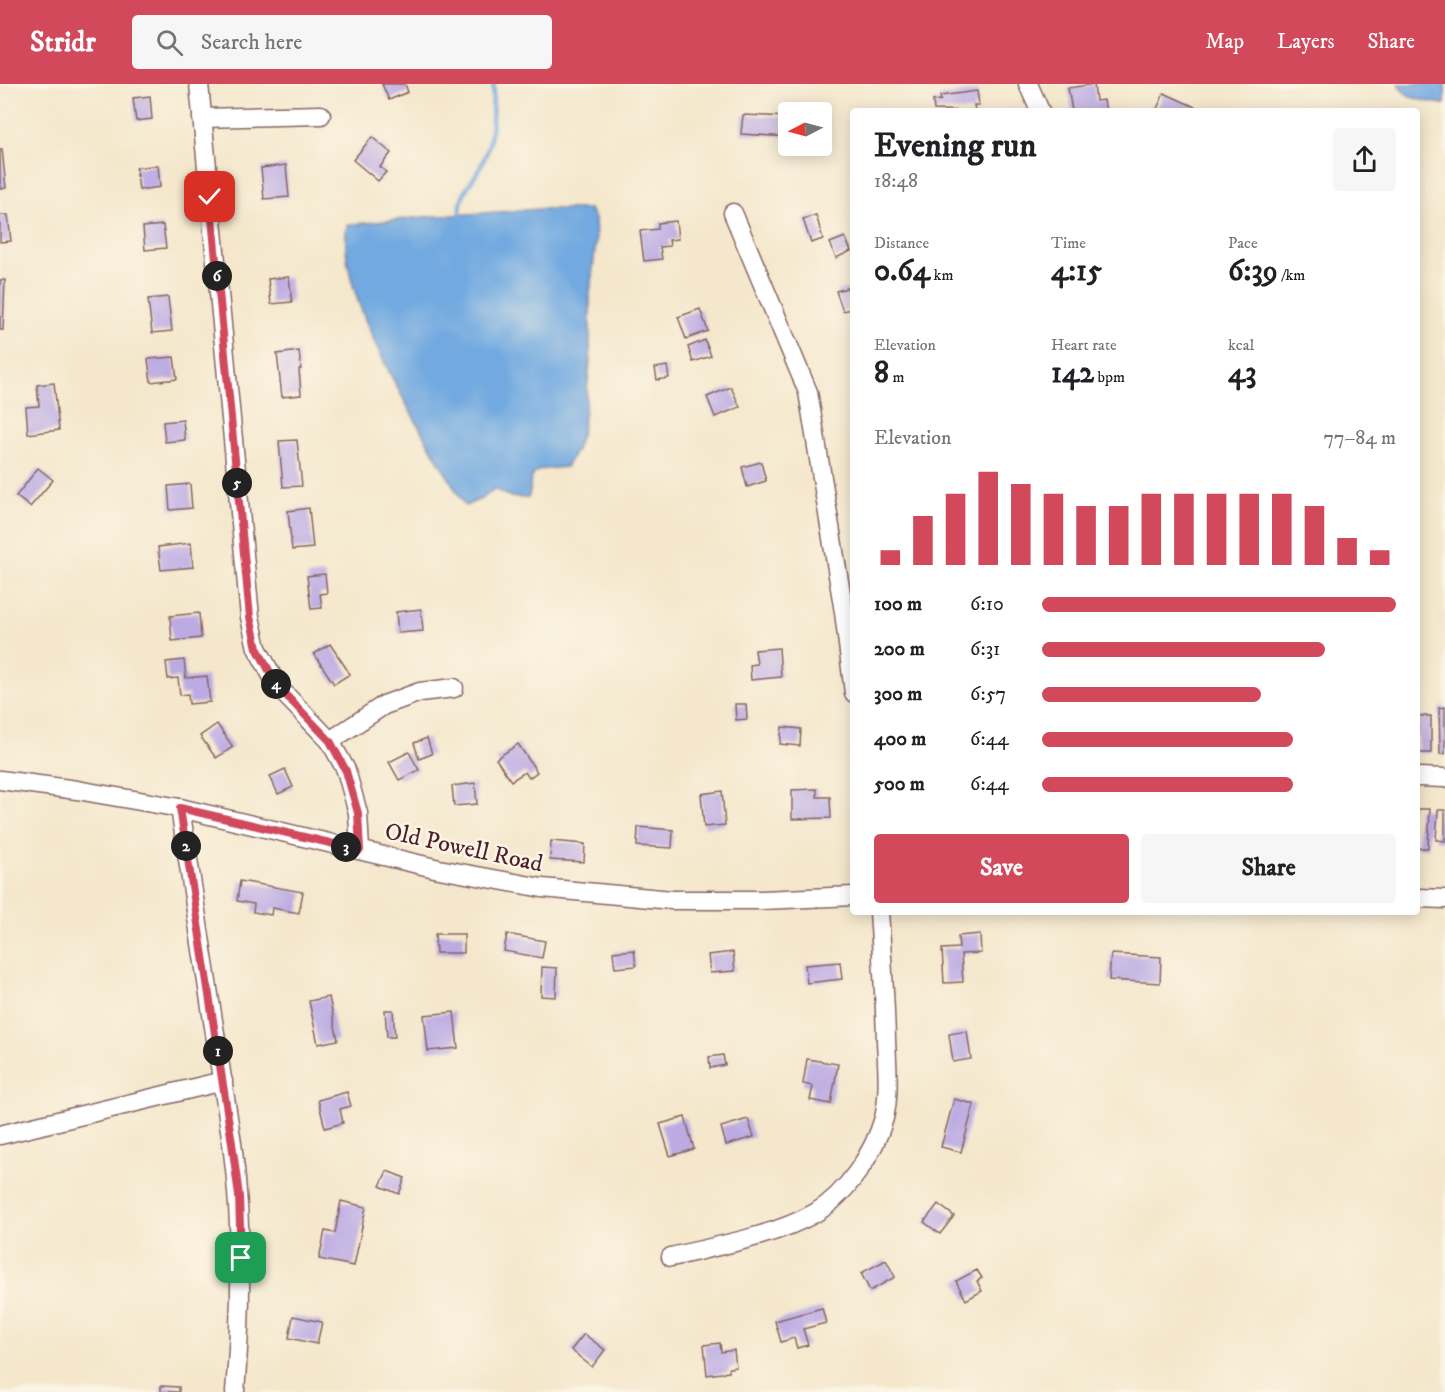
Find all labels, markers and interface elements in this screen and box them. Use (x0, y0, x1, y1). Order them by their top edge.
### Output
search box (132, 15, 552, 69)
text: Stridr (30, 25, 96, 60)
icon: search (153, 26, 186, 59)
text: Search here (201, 29, 302, 56)
text: Map (1205, 29, 1244, 55)
text: Layers (1277, 29, 1335, 55)
text: Share (1368, 29, 1415, 55)
north arrow (778, 102, 832, 156)
map controls (778, 102, 832, 156)
text: Evening run (874, 126, 1036, 167)
button: share (1333, 128, 1396, 191)
text: 18:48 (874, 169, 918, 194)
pin (184, 171, 235, 222)
icon: check (193, 180, 226, 213)
text: Distance (874, 233, 929, 253)
text: Time (1051, 233, 1086, 253)
text: Pace (1228, 233, 1258, 253)
text: 0.64 (874, 253, 930, 290)
text: 4:15 (1051, 253, 1102, 290)
text: 6:39 (1228, 253, 1278, 290)
pin: 6 (202, 261, 232, 291)
text: km (930, 265, 954, 285)
text: /km (1278, 265, 1305, 285)
text: 6 (213, 266, 221, 286)
text: Elevation (874, 335, 936, 355)
text: Heart rate (1051, 335, 1117, 355)
text: kcal (1228, 335, 1254, 355)
text: 8 (874, 355, 889, 392)
text: 142 (1051, 355, 1094, 392)
text: 43 (1228, 355, 1256, 392)
text: m (889, 367, 904, 387)
text: bpm (1094, 367, 1125, 387)
text: Elevation (874, 426, 951, 451)
text: 77–84 m (1324, 426, 1396, 451)
pin: 5 (222, 468, 252, 498)
text: 5 (233, 473, 241, 493)
text: 100 m (874, 592, 922, 617)
text: 6:10 (970, 592, 1004, 617)
text: 200 m (874, 637, 925, 662)
text: 6:31 (970, 637, 1000, 662)
pin: 4 (261, 669, 291, 699)
text: 4 (271, 674, 281, 694)
text: 300 m (874, 682, 922, 707)
text: 6:57 (970, 682, 1006, 707)
text: 400 m (874, 727, 926, 752)
text: 6:44 (970, 727, 1009, 752)
text: 500 m (874, 772, 925, 797)
text: 6:44 (970, 772, 1009, 797)
street label: Old Powell Road (382, 817, 546, 879)
pin: 2 (171, 831, 201, 861)
pin: 3 (331, 832, 361, 862)
button: Save (874, 834, 1129, 903)
button: Share (1141, 834, 1396, 903)
text: 2 (182, 836, 190, 856)
text: 3 (343, 837, 349, 857)
pin: 1 (203, 1036, 233, 1066)
text: 1 (215, 1041, 221, 1061)
pin (215, 1232, 266, 1283)
icon: arrive (224, 1241, 257, 1274)

